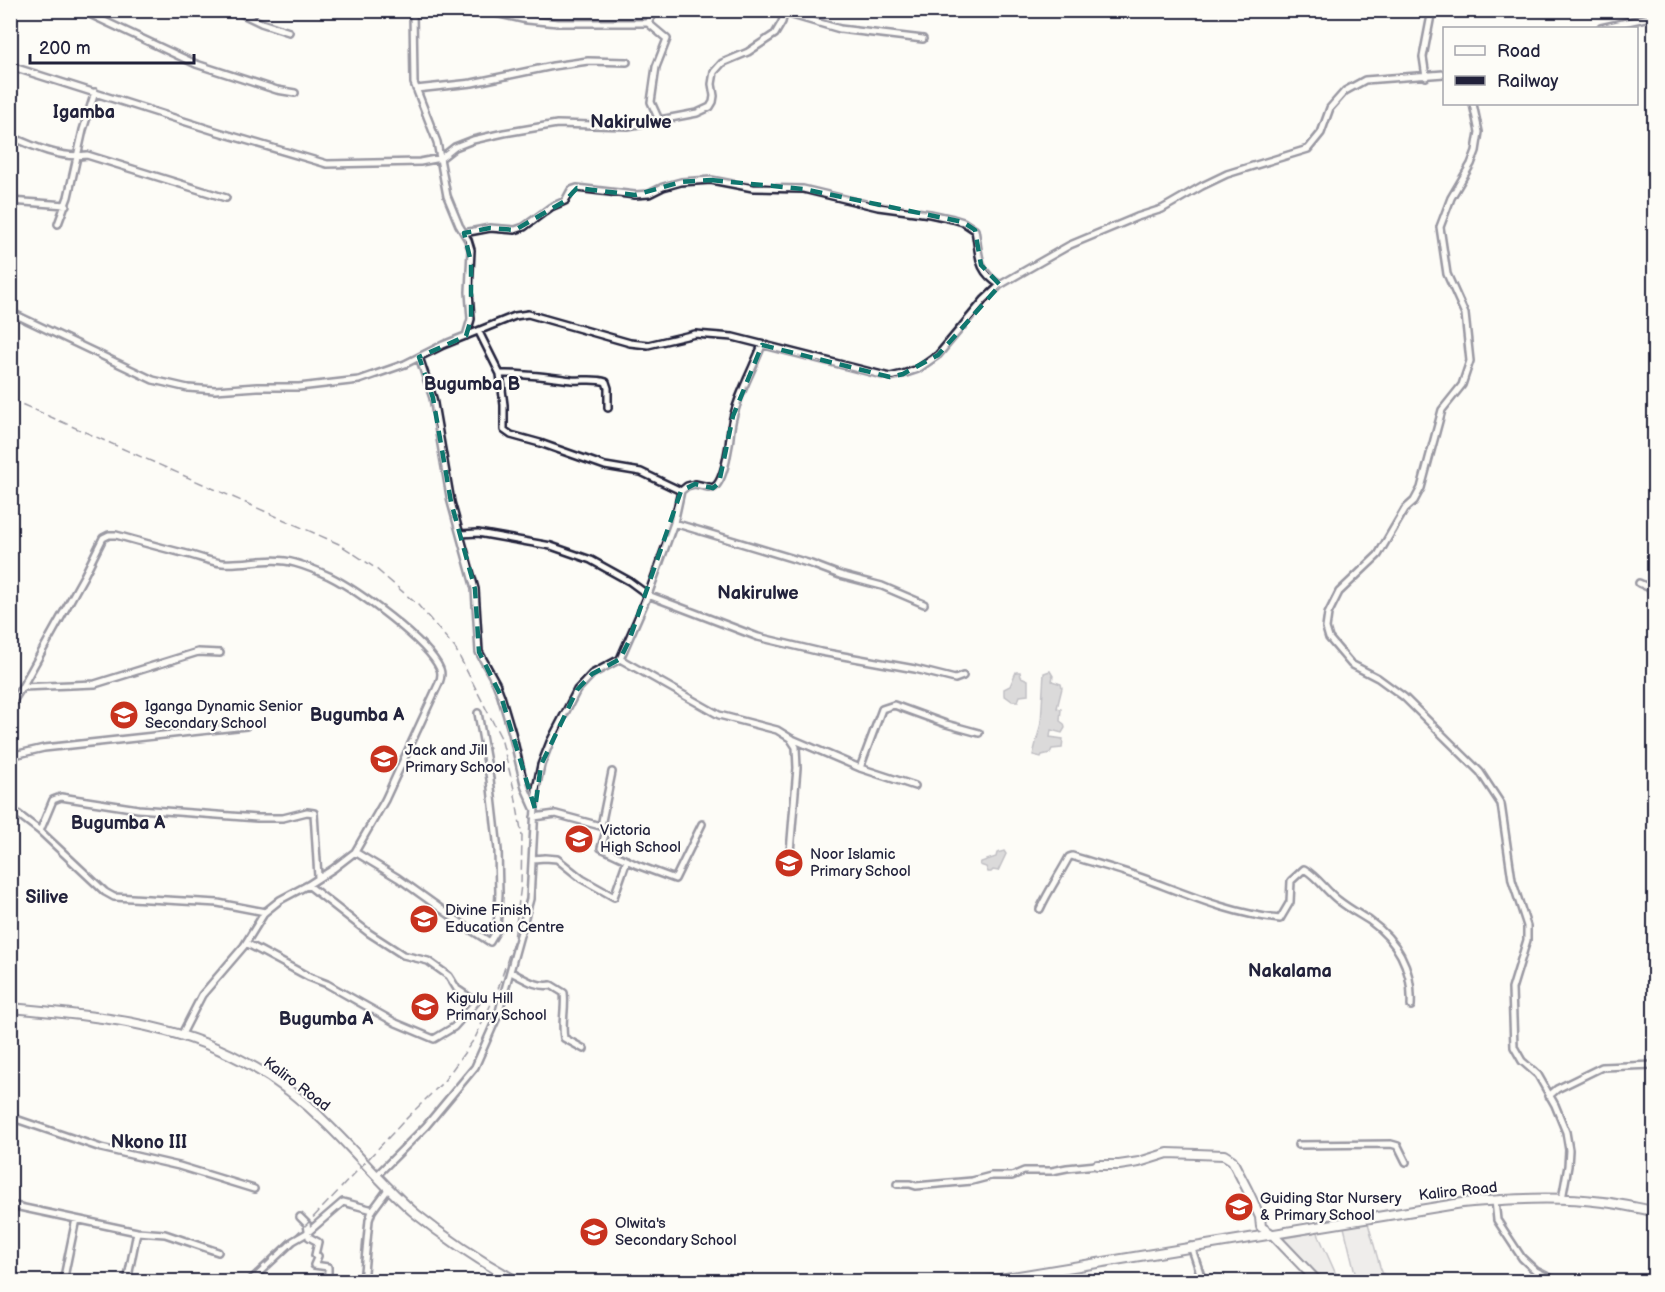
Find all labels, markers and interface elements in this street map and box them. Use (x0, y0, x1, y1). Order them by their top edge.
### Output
scale bar (30, 27, 194, 65)
legend (1443, 27, 1638, 105)
text: 200 m (39, 38, 91, 59)
text: Road (1497, 41, 1541, 62)
text: Railway (1497, 71, 1559, 92)
district label: Igamba (53, 102, 115, 123)
district label: Nakirulwe (590, 112, 672, 133)
district label: Bugumba B (424, 374, 520, 395)
district label: Nakirulwe (717, 583, 799, 604)
place label: Iganga Dynamic Senior Secondary School (145, 697, 303, 733)
school or university icon: Iganga Dynamic Senior Secondary School (108, 699, 140, 731)
district label: Bugumba A (310, 705, 405, 726)
place label: Jack and Jill Primary School (405, 741, 506, 777)
school or university icon: Jack and Jill Primary School (368, 743, 400, 775)
district label: Bugumba A (71, 813, 166, 834)
place label: Victoria High School (600, 821, 681, 857)
school or university icon: Victoria High School (563, 823, 595, 855)
place label: Noor Islamic Primary School (810, 845, 911, 881)
school or university icon: Noor Islamic Primary School (773, 847, 805, 879)
district label: Silive (26, 887, 68, 908)
place label: Divine Finish Education Centre (445, 901, 564, 937)
school or university icon: Divine Finish Education Centre (408, 903, 440, 935)
district label: Nakalama (1248, 961, 1332, 982)
place label: Kigulu Hill Primary School (446, 989, 547, 1025)
school or university icon: Kigulu Hill Primary School (409, 991, 441, 1023)
district label: Bugumba A (279, 1009, 374, 1030)
street label: Kaliro Road (260, 1053, 334, 1116)
district label: Nkono III (111, 1132, 187, 1153)
street label: Kaliro Road (1418, 1178, 1498, 1205)
place label: Guiding Star Nursery & Primary School (1260, 1189, 1402, 1225)
school or university icon: Guiding Star Nursery & Primary School (1223, 1191, 1255, 1223)
place label: Olwita's Secondary School (615, 1214, 736, 1250)
school or university icon: Olwita's Secondary School (578, 1216, 610, 1248)

